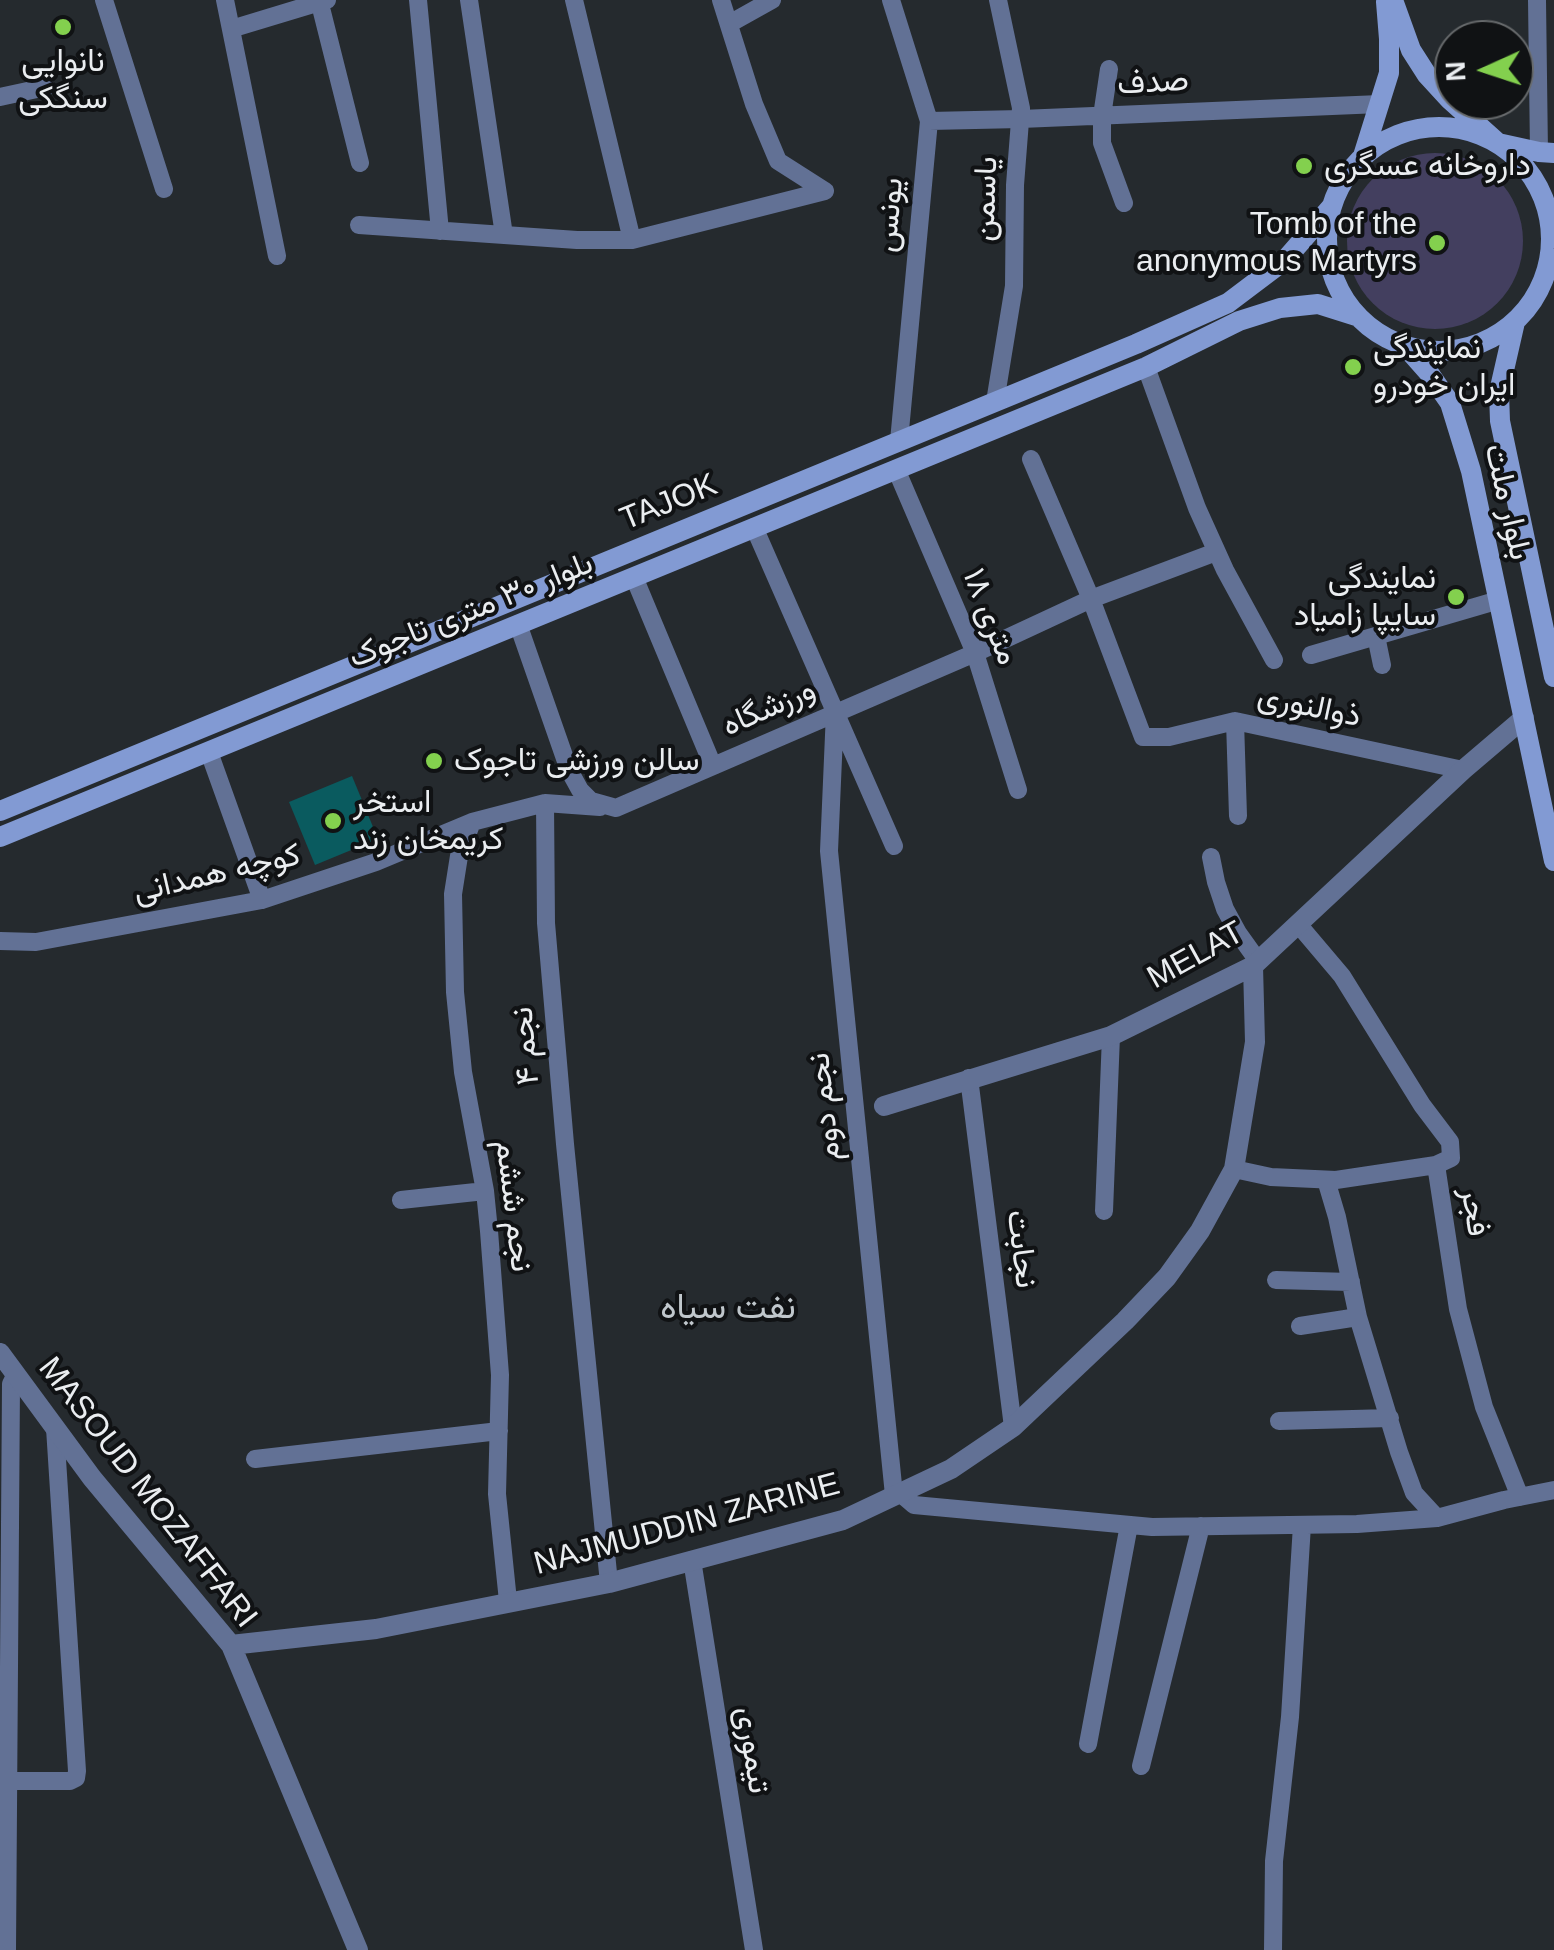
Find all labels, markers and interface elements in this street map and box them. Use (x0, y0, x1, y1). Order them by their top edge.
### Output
marker: نانوایی سنگکی (52, 16, 74, 38)
north arrow (1434, 20, 1534, 120)
place label: نانوایی سنگکی (18, 43, 108, 118)
text: N (1440, 61, 1472, 82)
street label: صدف (1116, 62, 1190, 104)
place label: داروخانه عسگری (1324, 147, 1531, 185)
marker: داروخانه عسگری (1293, 155, 1315, 177)
street label: یاسمن (965, 156, 1007, 242)
street label: یونس (868, 176, 912, 254)
place label: Tomb of the anonymous Martyrs (1136, 206, 1417, 281)
marker: Tomb of the anonymous Martyrs (1426, 232, 1448, 254)
place label: نمایندگی ایران خودرو (1373, 330, 1515, 405)
marker: نمایندگی ایران خودرو (1342, 356, 1364, 378)
street label: بلوار ملت (1475, 440, 1539, 564)
street label: TAJOK (615, 466, 723, 540)
street label: بلوار ۳۰ متری تاجوک (343, 545, 599, 677)
place label: نمایندگی سایپا زامیاد (1294, 560, 1436, 635)
street label: ۱۸ متری (953, 563, 1027, 671)
marker: نمایندگی سایپا زامیاد (1445, 586, 1467, 608)
street label: ورزشگاه (716, 671, 822, 745)
street label: ذوالنوری (1254, 677, 1364, 737)
place label: سالن ورزشی تاجوک (454, 742, 699, 780)
marker: سالن ورزشی تاجوک (423, 750, 445, 772)
place label: استخر کریمخان زند (353, 784, 504, 859)
marker: استخر کریمخان زند (322, 810, 344, 832)
street label: کوچه همدانی (130, 836, 304, 912)
street label: MELAT (1141, 914, 1251, 998)
street label: نجم ۴ (503, 1005, 549, 1087)
street label: نجم دوم (800, 1051, 850, 1163)
street label: نجم ششم (486, 1138, 540, 1274)
street label: فجر (1451, 1185, 1497, 1239)
street label: نجابت (997, 1208, 1045, 1290)
district label: نفت سیاه (660, 1287, 796, 1329)
street label: MASOUD MOZAFFARI (30, 1350, 264, 1636)
street label: NAJMUDDIN ZARINE (530, 1466, 844, 1584)
street label: تیموری (726, 1704, 778, 1796)

